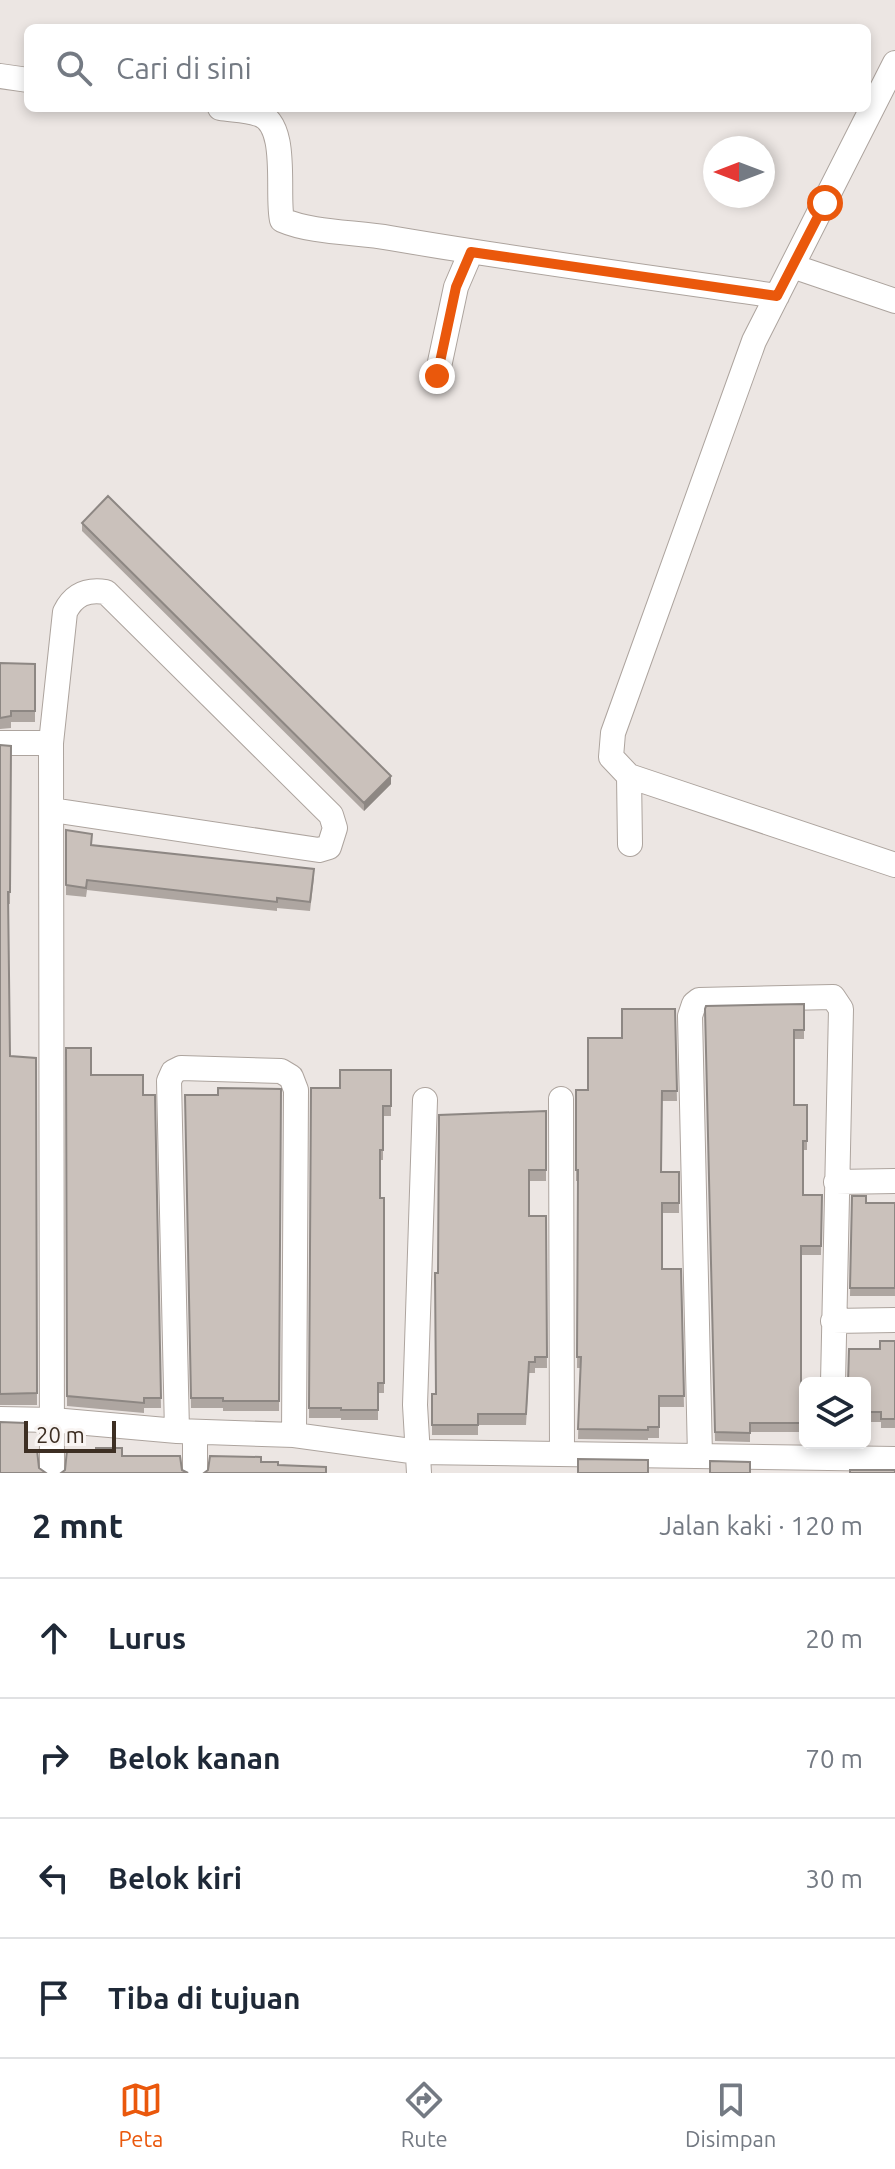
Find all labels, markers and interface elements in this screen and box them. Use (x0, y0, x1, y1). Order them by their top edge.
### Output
search box (24, 24, 871, 112)
icon: search (52, 46, 96, 90)
text: Cari di sini (116, 51, 252, 85)
north arrow (703, 136, 775, 208)
route start (807, 185, 843, 221)
route end (419, 358, 455, 394)
map controls (799, 1377, 871, 1449)
button: layers (799, 1377, 871, 1449)
scale bar (24, 1417, 116, 1453)
text: 20 m (36, 1422, 85, 1447)
text: 2 mnt (32, 1506, 123, 1544)
text: Jalan kaki · 120 m (659, 1511, 863, 1540)
icon: ahead (32, 1616, 76, 1660)
text: Lurus (108, 1621, 186, 1655)
text: 20 m (805, 1624, 863, 1653)
icon: right (32, 1736, 76, 1780)
text: Belok kanan (108, 1741, 281, 1775)
text: 70 m (805, 1744, 863, 1773)
icon: left (32, 1856, 76, 1900)
text: Belok kiri (108, 1861, 242, 1895)
text: 30 m (805, 1864, 863, 1893)
icon: arrive (32, 1976, 76, 2020)
text: Tiba di tujuan (108, 1981, 301, 2015)
tab: Peta (119, 2078, 163, 2151)
tab: Rute (401, 2078, 448, 2151)
tab: Disimpan (685, 2078, 776, 2151)

